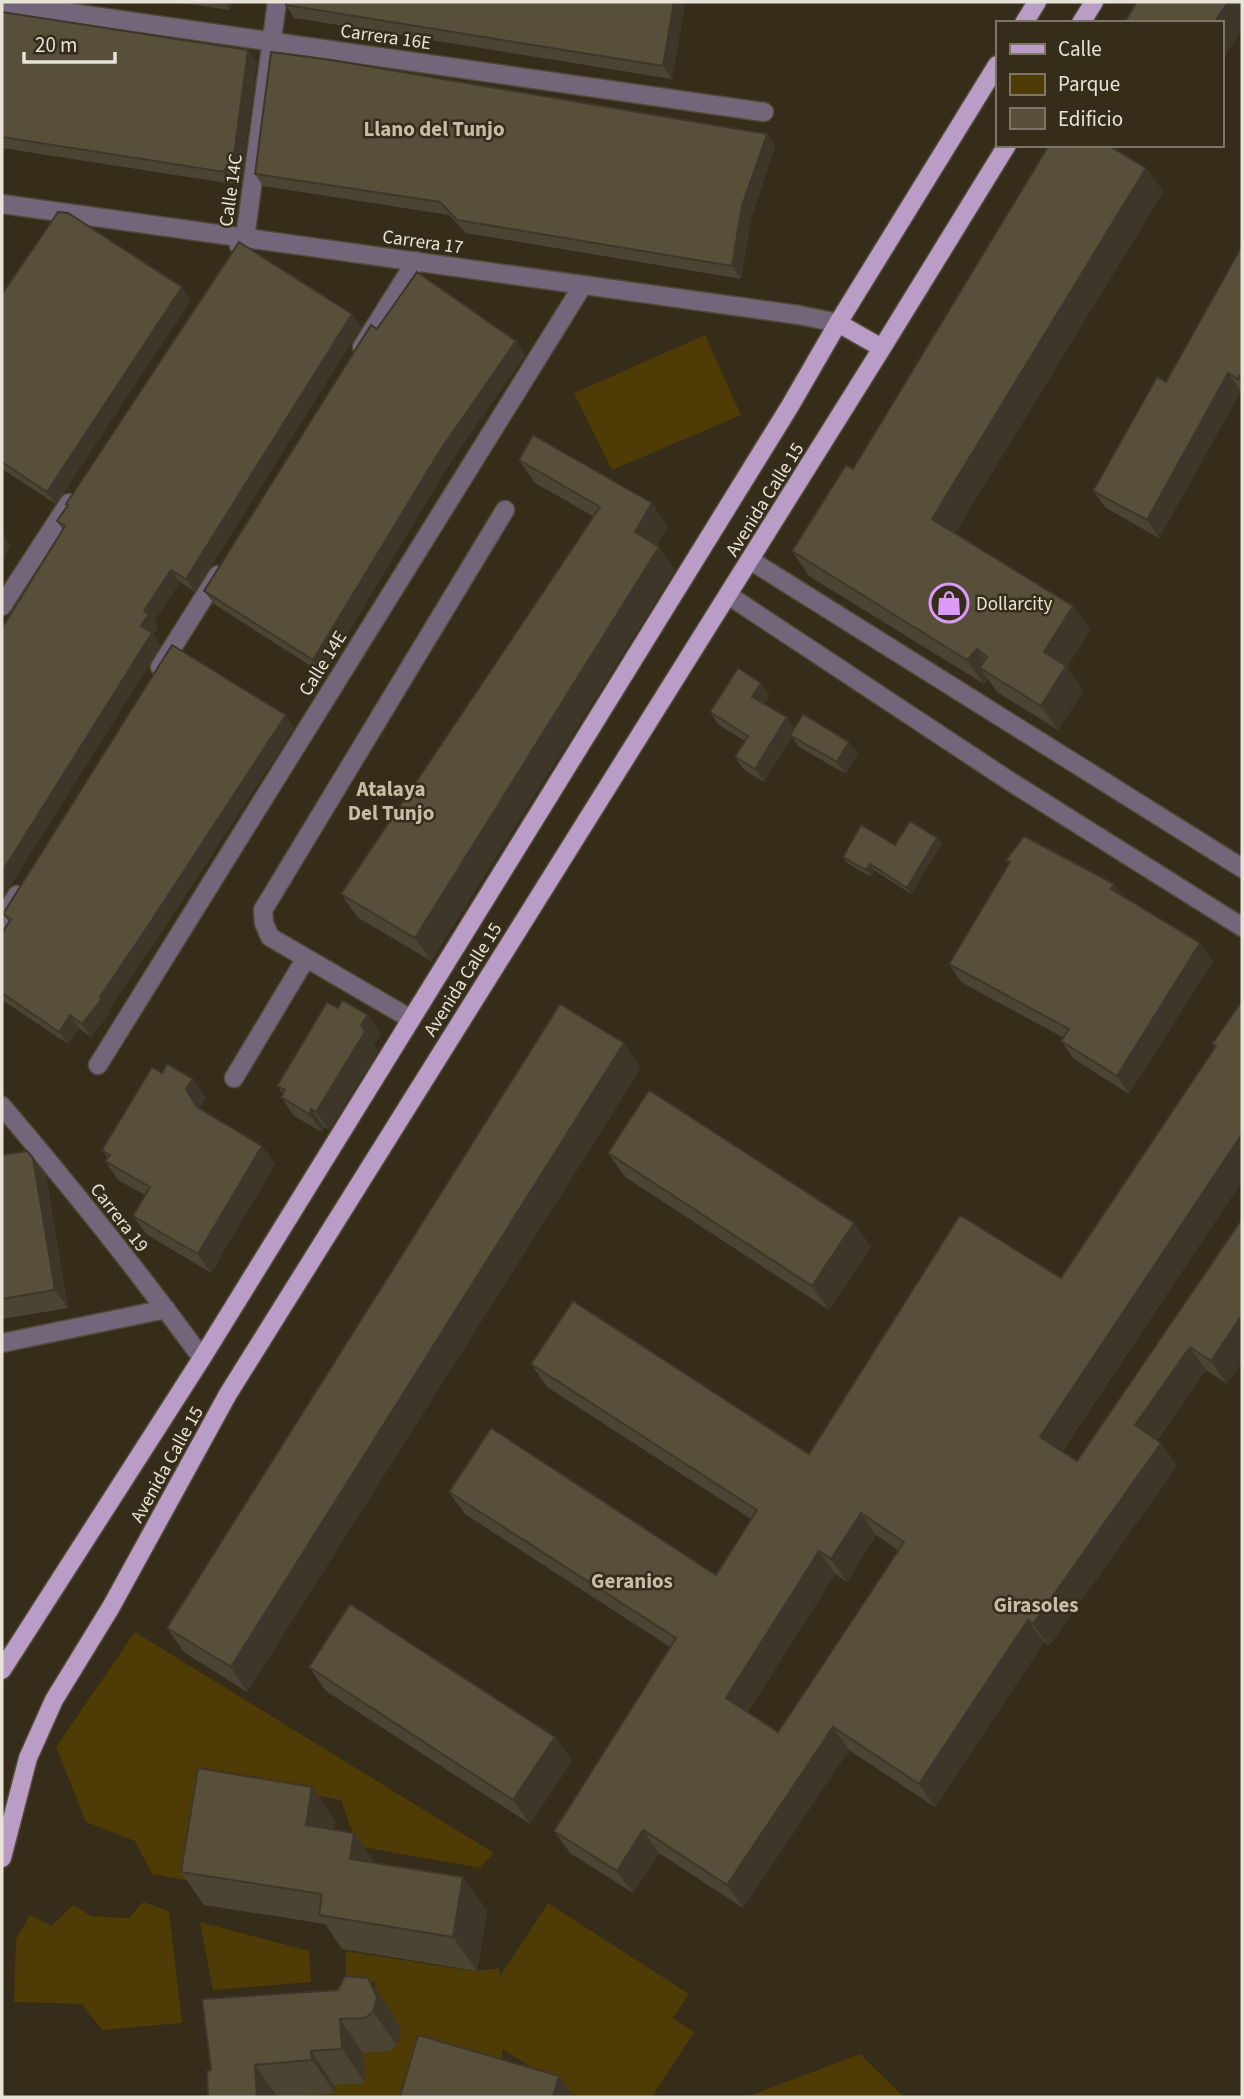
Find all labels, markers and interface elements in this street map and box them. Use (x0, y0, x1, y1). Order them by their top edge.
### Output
street label: Carrera 16E (339, 18, 433, 57)
scale bar (24, 21, 116, 65)
legend (996, 21, 1223, 147)
text: 20 m (35, 30, 77, 60)
text: Calle (1058, 34, 1102, 64)
text: Parque (1058, 69, 1120, 99)
text: Edificio (1058, 104, 1123, 134)
district label: Llano del Tunjo (363, 114, 505, 144)
street label: Calle 14C (213, 152, 250, 228)
street label: Carrera 17 (381, 223, 465, 262)
street label: Avenida Calle 15 (719, 438, 811, 562)
shop icon: Dollarcity (928, 582, 970, 624)
place label: Dollarcity (976, 591, 1052, 618)
street label: Calle 14E (293, 626, 354, 702)
district label: Atalaya Del Tunjo (348, 774, 434, 828)
street label: Avenida Calle 15 (417, 918, 509, 1042)
street label: Carrera 19 (83, 1178, 154, 1258)
street label: Avenida Calle 15 (124, 1401, 211, 1528)
district label: Geranios (591, 1566, 673, 1596)
district label: Girasoles (993, 1590, 1079, 1620)

